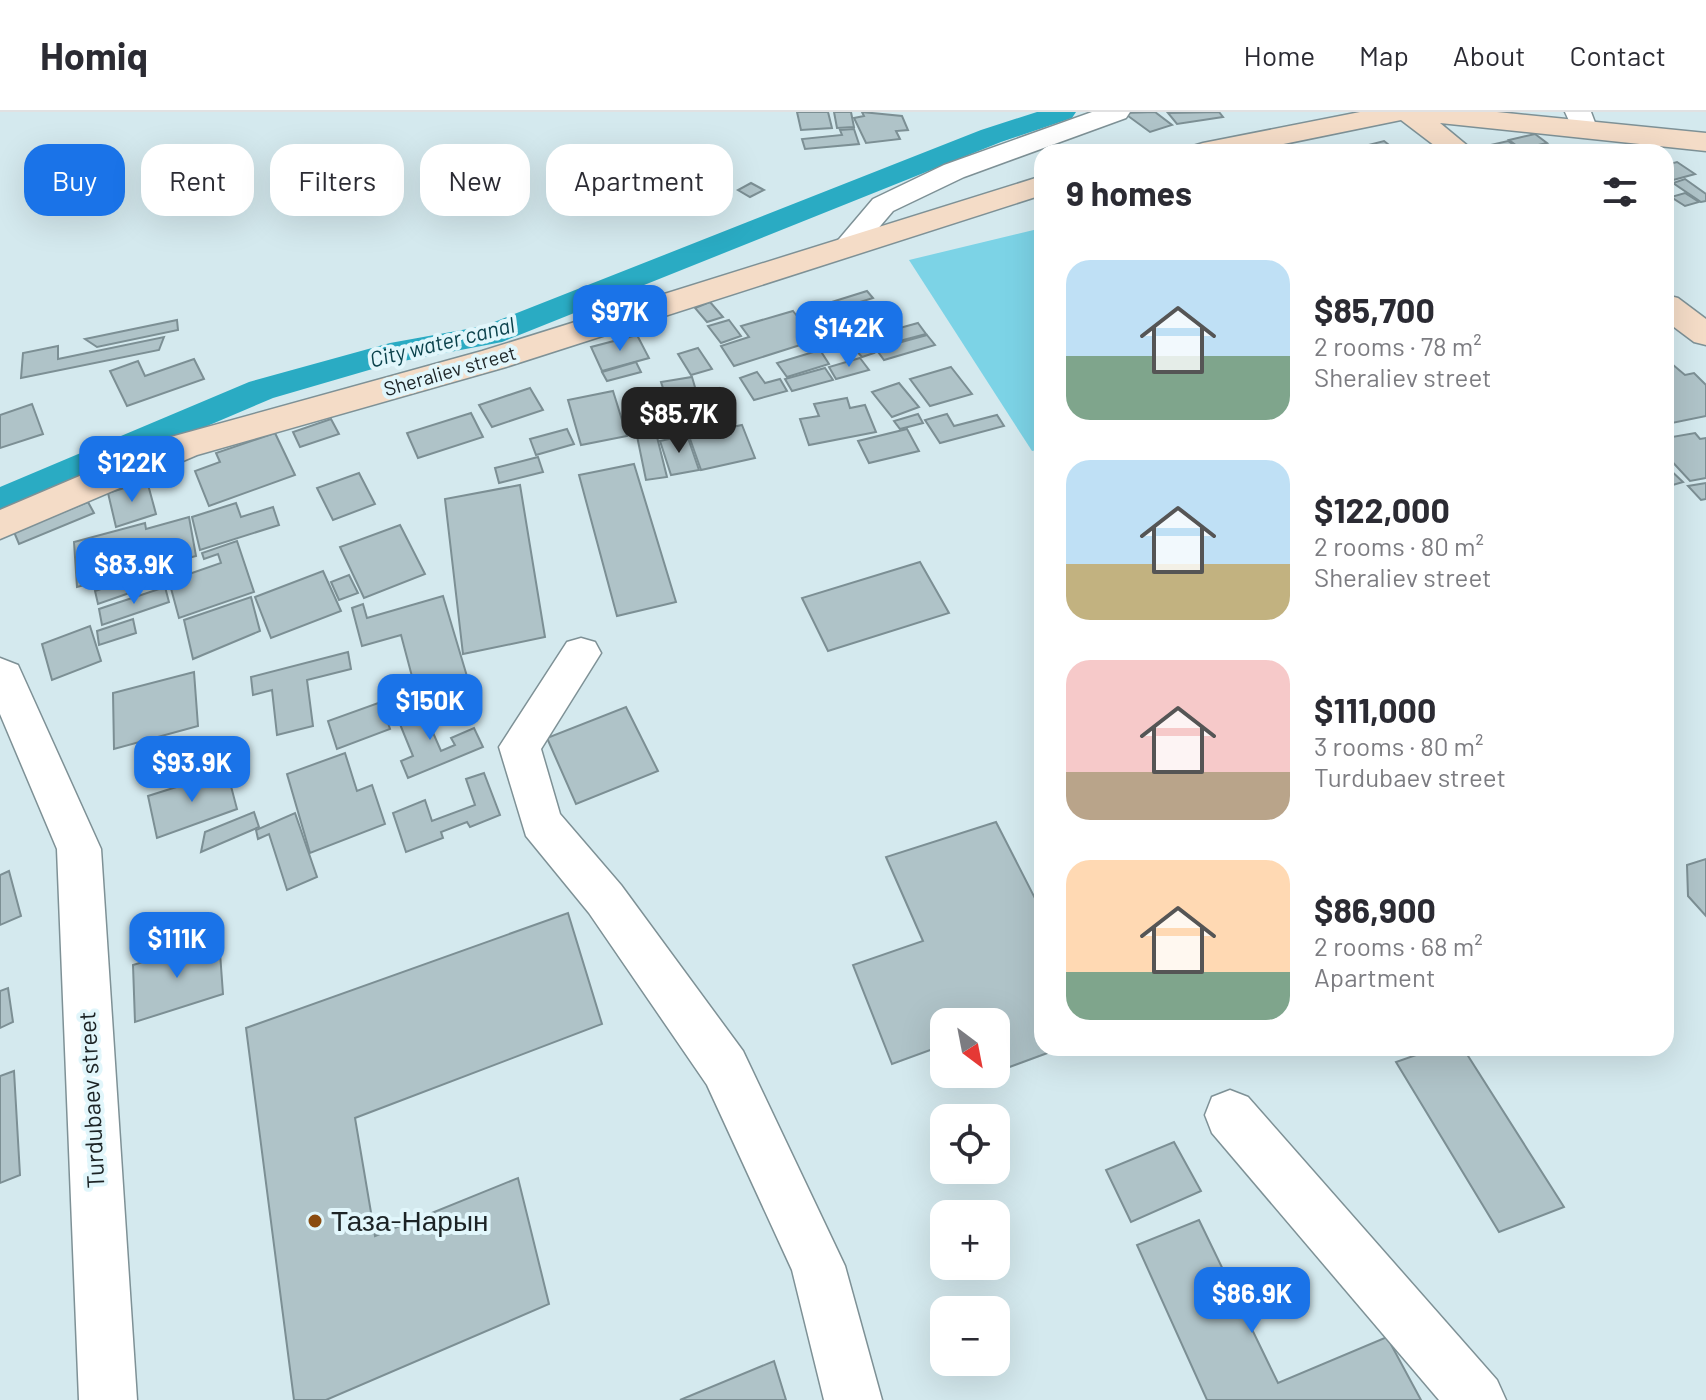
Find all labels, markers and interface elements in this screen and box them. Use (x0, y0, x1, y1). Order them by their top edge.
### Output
text: Homiq (40, 32, 148, 78)
text: Home (1244, 38, 1315, 72)
text: Map (1359, 38, 1409, 72)
text: About (1453, 38, 1525, 72)
text: Contact (1569, 38, 1666, 72)
chip: Buy (24, 144, 125, 216)
chip: Rent (141, 144, 254, 216)
chip: Filters (270, 144, 404, 216)
chip: New (420, 144, 530, 216)
chip: Apartment (546, 144, 733, 216)
icon: filters (1598, 170, 1642, 214)
text: 9 homes (1066, 172, 1192, 213)
pin: $97K (573, 285, 667, 353)
text: $85,700 (1314, 289, 1435, 330)
icon: home (1130, 292, 1226, 388)
text: $97K (591, 295, 649, 326)
pin: $142K (793, 301, 905, 369)
water label: City water canal (367, 310, 517, 372)
text: $142K (814, 311, 884, 342)
text: 2 rooms · 78 m² (1314, 330, 1482, 361)
street label: Sheraliev street (381, 340, 519, 400)
text: Sheraliev street (1314, 361, 1492, 392)
pin: $85.7K (614, 387, 744, 455)
text: $85.7K (639, 397, 719, 428)
pin: $122K (76, 436, 188, 504)
text: $122K (97, 446, 167, 477)
text: $122,000 (1314, 489, 1450, 530)
icon: home (1130, 492, 1226, 588)
text: 2 rooms · 80 m² (1314, 530, 1484, 561)
pin: $83.9K (69, 538, 199, 606)
text: $83.9K (94, 548, 174, 579)
text: Sheraliev street (1314, 561, 1492, 592)
pin: $150K (374, 674, 486, 742)
text: $150K (395, 684, 465, 715)
text: $111,000 (1314, 689, 1436, 730)
icon: home (1130, 692, 1226, 788)
text: 3 rooms · 80 m² (1314, 730, 1484, 761)
pin: $93.9K (127, 736, 257, 804)
text: $93.9K (152, 746, 232, 777)
text: Turdubaev street (1314, 761, 1506, 792)
text: $86,900 (1314, 889, 1436, 930)
icon: home (1130, 892, 1226, 988)
pin: $111K (121, 912, 233, 980)
text: $111K (147, 922, 207, 953)
text: 2 rooms · 68 m² (1314, 930, 1483, 961)
text: Apartment (1314, 961, 1435, 992)
north arrow (930, 1008, 1010, 1088)
map controls (930, 1008, 1010, 1376)
street label: Turdubaev street (71, 1011, 110, 1189)
button: locate (930, 1104, 1010, 1184)
button: + (930, 1200, 1010, 1280)
place label: Таза-Нарын (331, 1203, 489, 1237)
marker: Таза-Нарын (306, 1212, 324, 1230)
pin: $86.9K (1187, 1267, 1317, 1335)
text: $86.9K (1212, 1277, 1292, 1308)
button: − (930, 1296, 1010, 1376)

